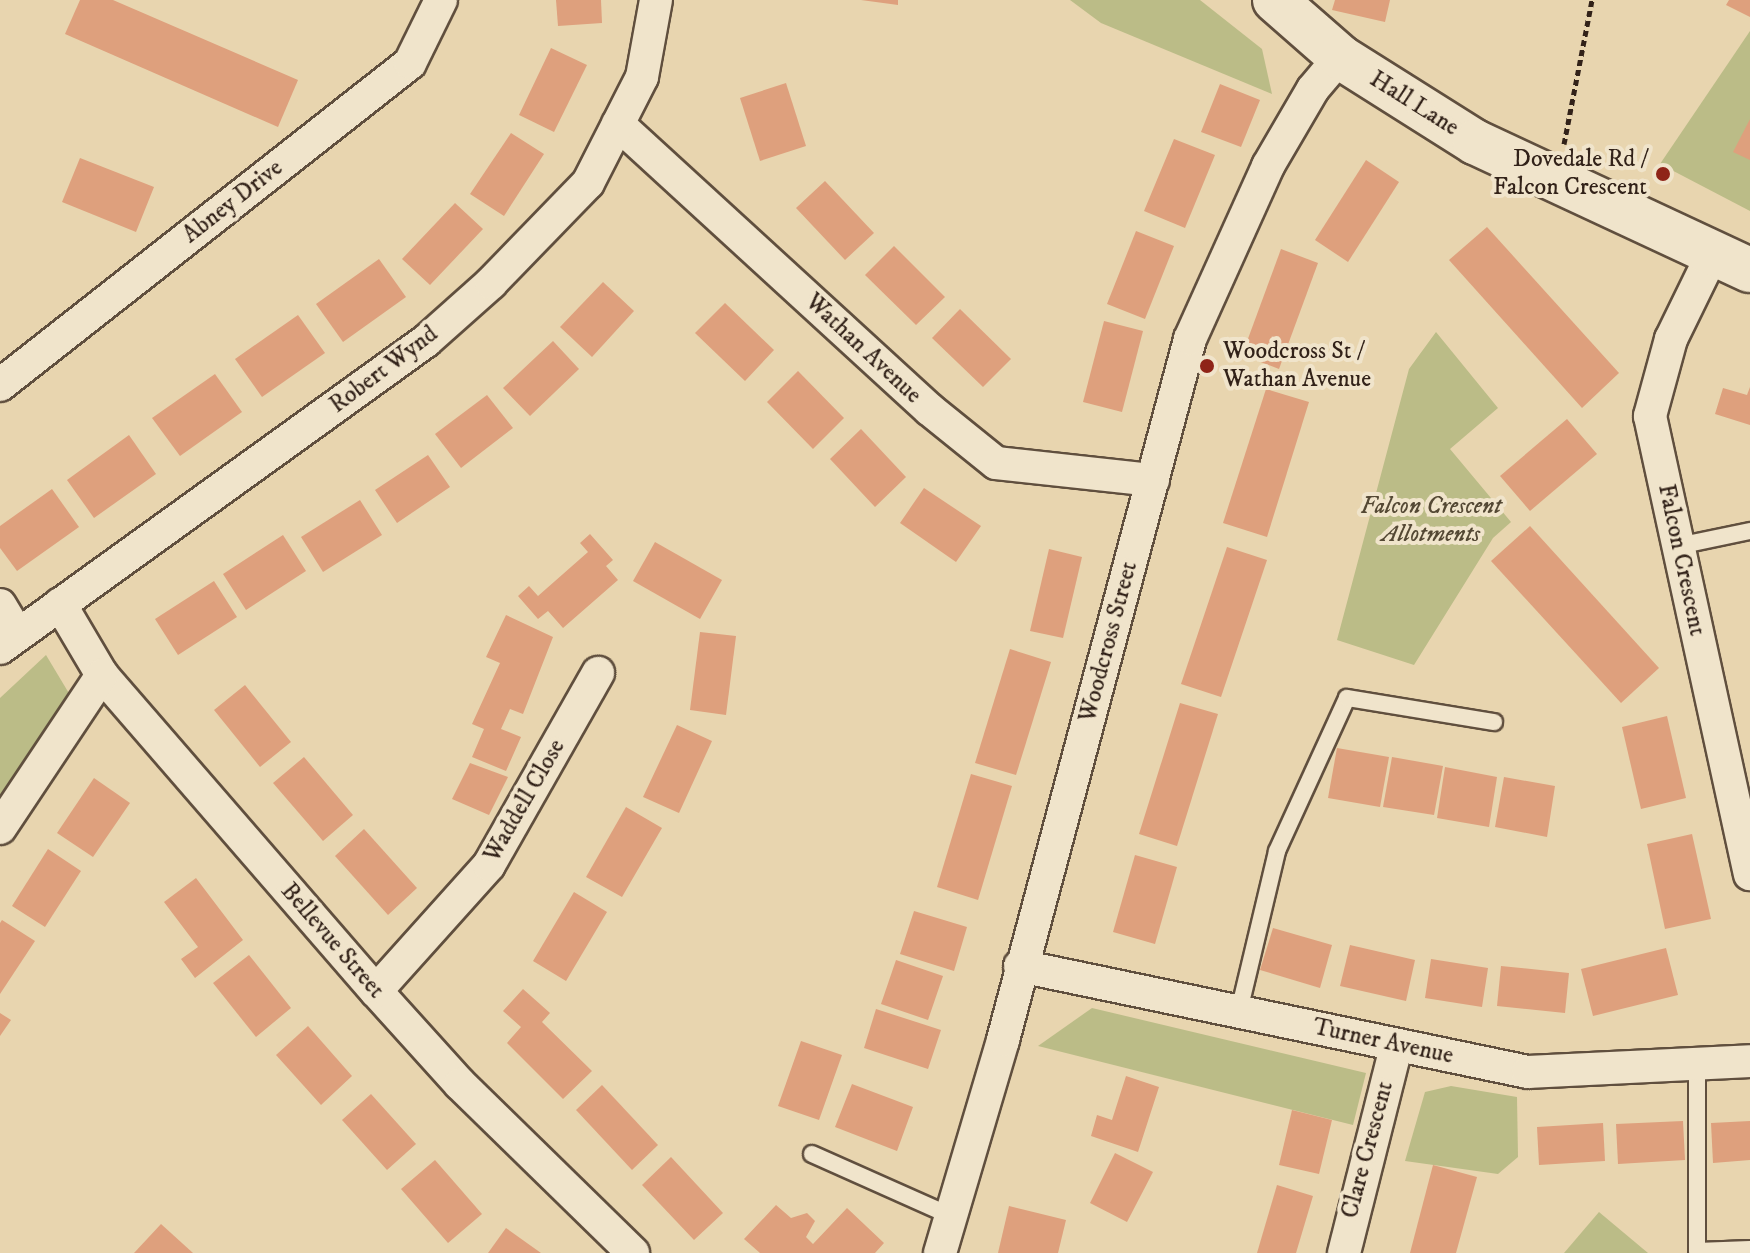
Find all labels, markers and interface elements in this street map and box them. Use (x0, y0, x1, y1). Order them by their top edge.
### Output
street label: Hall Lane (1364, 65, 1464, 143)
place label: Dovedale Rd / Falcon Crescent (1493, 146, 1647, 202)
street label: Abney Drive (177, 154, 289, 250)
marker: Dovedale Rd / Falcon Crescent (1654, 165, 1672, 183)
street label: Wathan Avenue (799, 288, 927, 410)
street label: Robert Wynd (324, 320, 444, 420)
place label: Woodcross St / Wathan Avenue (1223, 338, 1371, 394)
marker: Woodcross St / Wathan Avenue (1198, 357, 1216, 375)
street label: Falcon Crescent (1651, 482, 1711, 638)
park label: Falcon Crescent Allotments (1361, 493, 1501, 549)
street label: Woodcross Street (1074, 559, 1144, 725)
street label: Waddell Close (478, 735, 572, 867)
street label: Bellevue Street (274, 877, 390, 1005)
street label: Turner Avenue (1310, 1013, 1456, 1071)
street label: Clare Crescent (1336, 1078, 1400, 1222)

